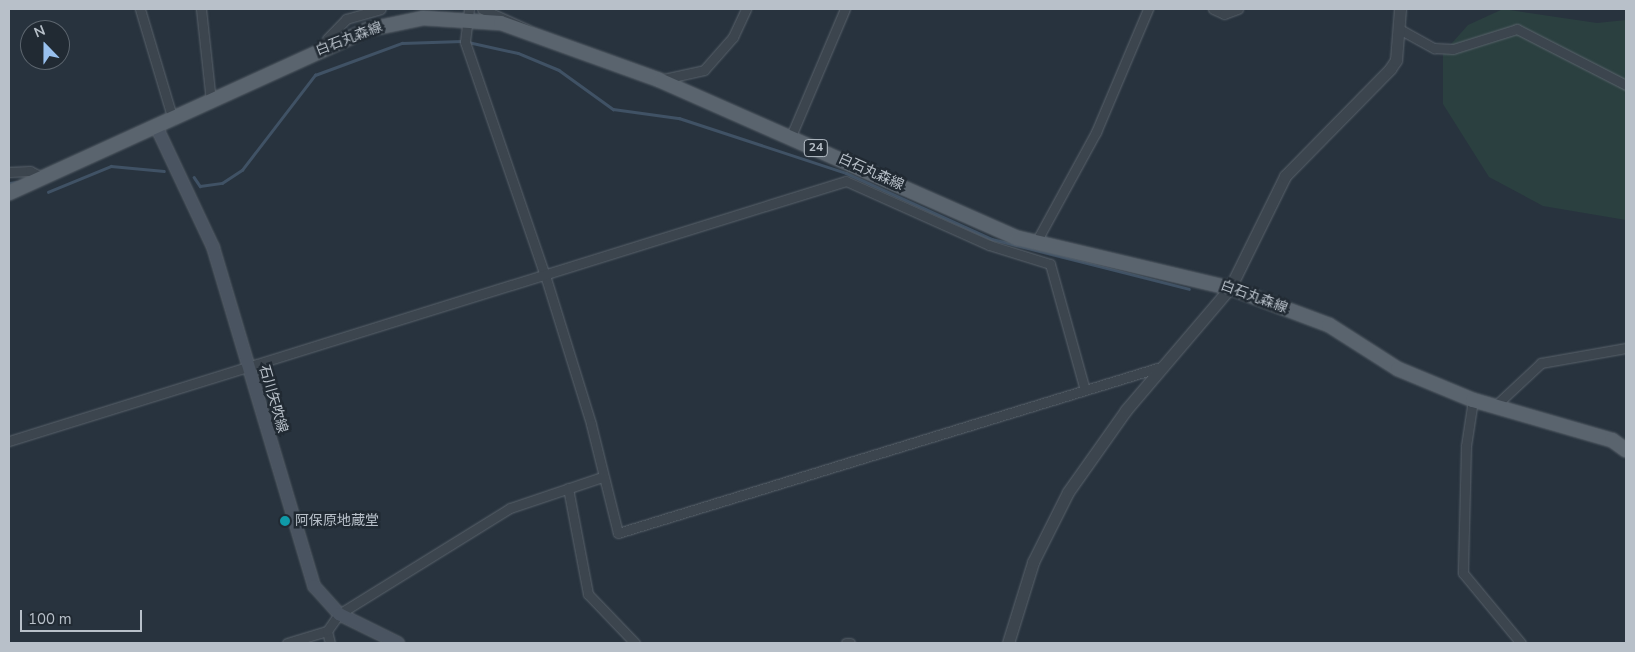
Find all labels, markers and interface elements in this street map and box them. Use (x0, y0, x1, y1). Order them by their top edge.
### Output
street label: 白石丸森線 (313, 19, 385, 59)
north arrow (20, 20, 70, 70)
text: N (31, 21, 48, 42)
road number: 24 (804, 138, 828, 158)
street label: 白石丸森線 (836, 150, 906, 194)
street label: 白石丸森線 (1218, 277, 1290, 317)
street label: 石川矢吹線 (255, 363, 291, 435)
place label: 阿保原地蔵堂 (295, 513, 379, 529)
marker: 阿保原地蔵堂 (279, 515, 291, 527)
scale bar (22, 600, 145, 632)
text: 100 m (28, 609, 72, 629)

